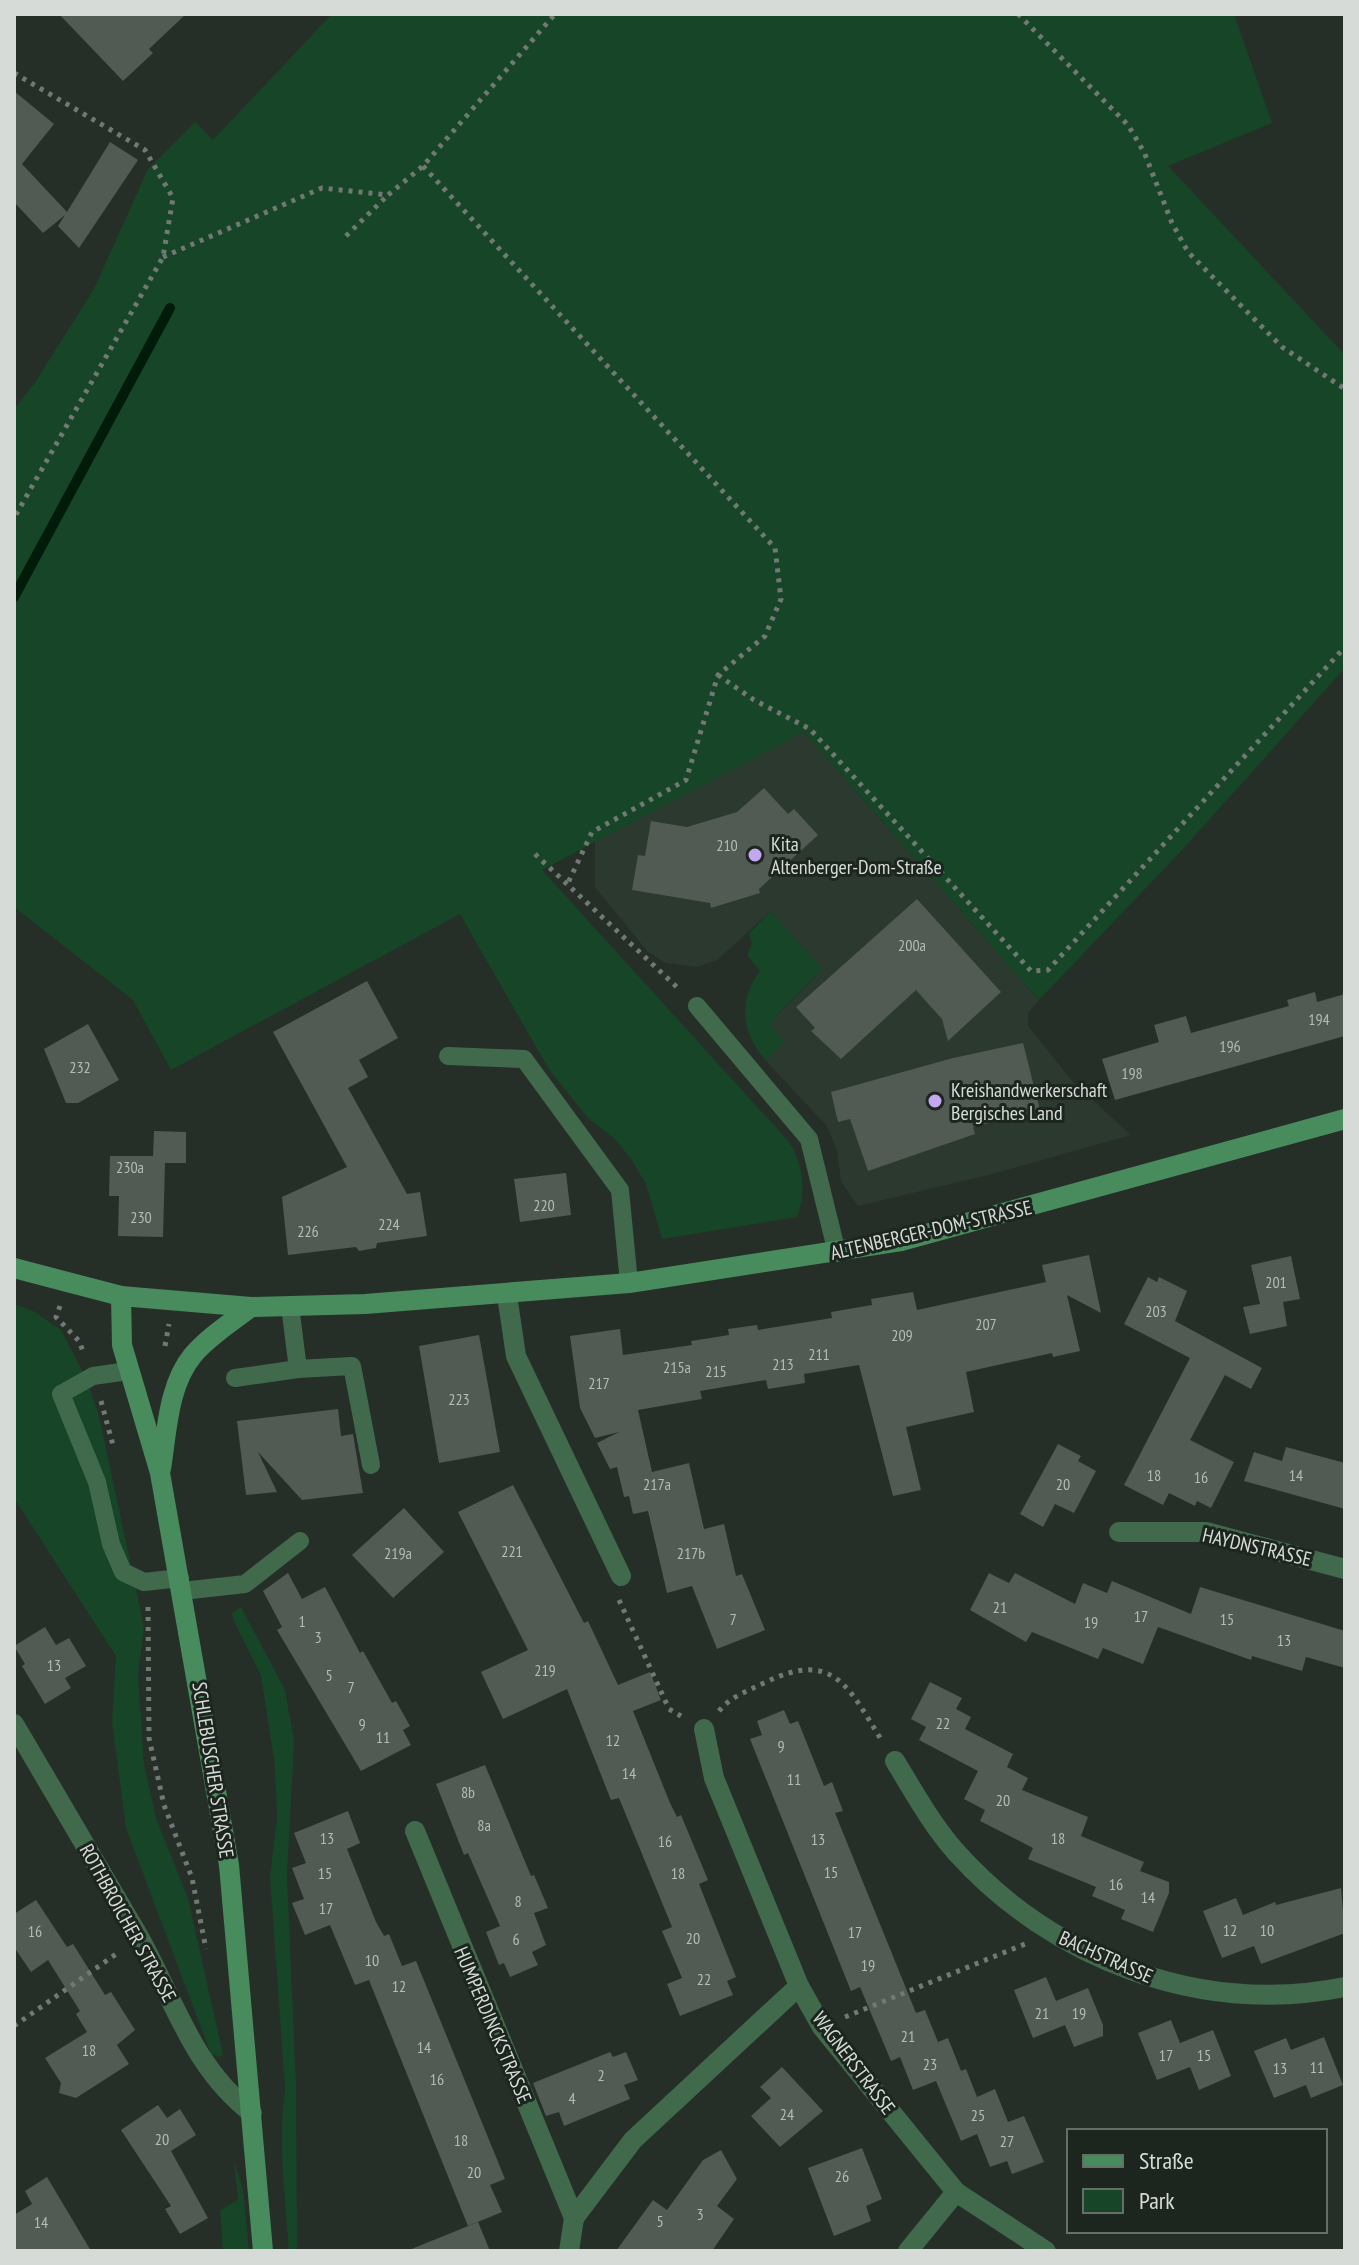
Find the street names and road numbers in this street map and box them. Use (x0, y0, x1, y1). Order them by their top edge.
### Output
street label: ALTENBERGER-DOM-STRASSE (828, 1194, 1034, 1266)
street label: HAYDNSTRASSE (1200, 1522, 1314, 1572)
street label: SCHLEBUSCHER STRASSE (186, 1680, 240, 1860)
street label: ROTHBROICHER STRASSE (74, 1839, 182, 2007)
street label: BACHSTRASSE (1055, 1925, 1157, 1989)
street label: HUMPERDINCKSTRASSE (448, 1943, 538, 2107)
street label: WAGNERSTRASSE (807, 2006, 901, 2120)

